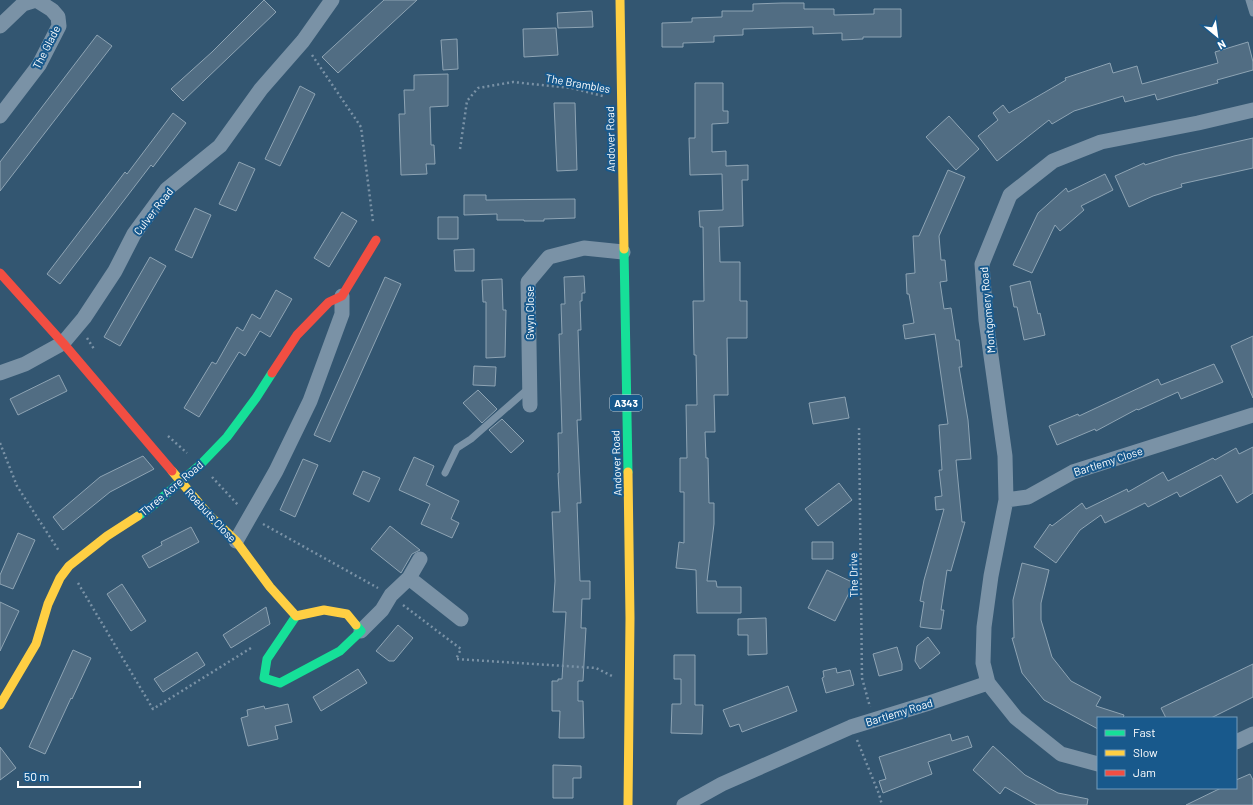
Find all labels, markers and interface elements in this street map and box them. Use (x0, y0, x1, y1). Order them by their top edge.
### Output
north arrow (1197, 16, 1237, 56)
street label: The Glade (30, 23, 63, 71)
text: N (1216, 38, 1228, 53)
street label: The Brambles (545, 71, 611, 95)
street label: Andover Road (603, 106, 617, 172)
street label: Culver Road (130, 185, 176, 237)
street label: Montgomery Road (977, 266, 997, 354)
street label: Gwyn Close (523, 286, 536, 340)
road number: A343 (610, 395, 642, 411)
street label: Andover Road (608, 430, 624, 496)
street label: Bartlemy Close (1072, 444, 1144, 478)
street label: Three Acre Road (137, 458, 205, 518)
street label: Roebuts Close (183, 486, 239, 545)
street label: The Drive (846, 552, 860, 597)
street label: Bartlemy Road (864, 696, 934, 728)
legend (1097, 717, 1237, 789)
text: Fast (1133, 725, 1156, 739)
text: Slow (1133, 745, 1158, 759)
scale bar (18, 763, 140, 789)
text: Jam (1133, 765, 1156, 779)
text: 50 m (24, 769, 49, 783)

